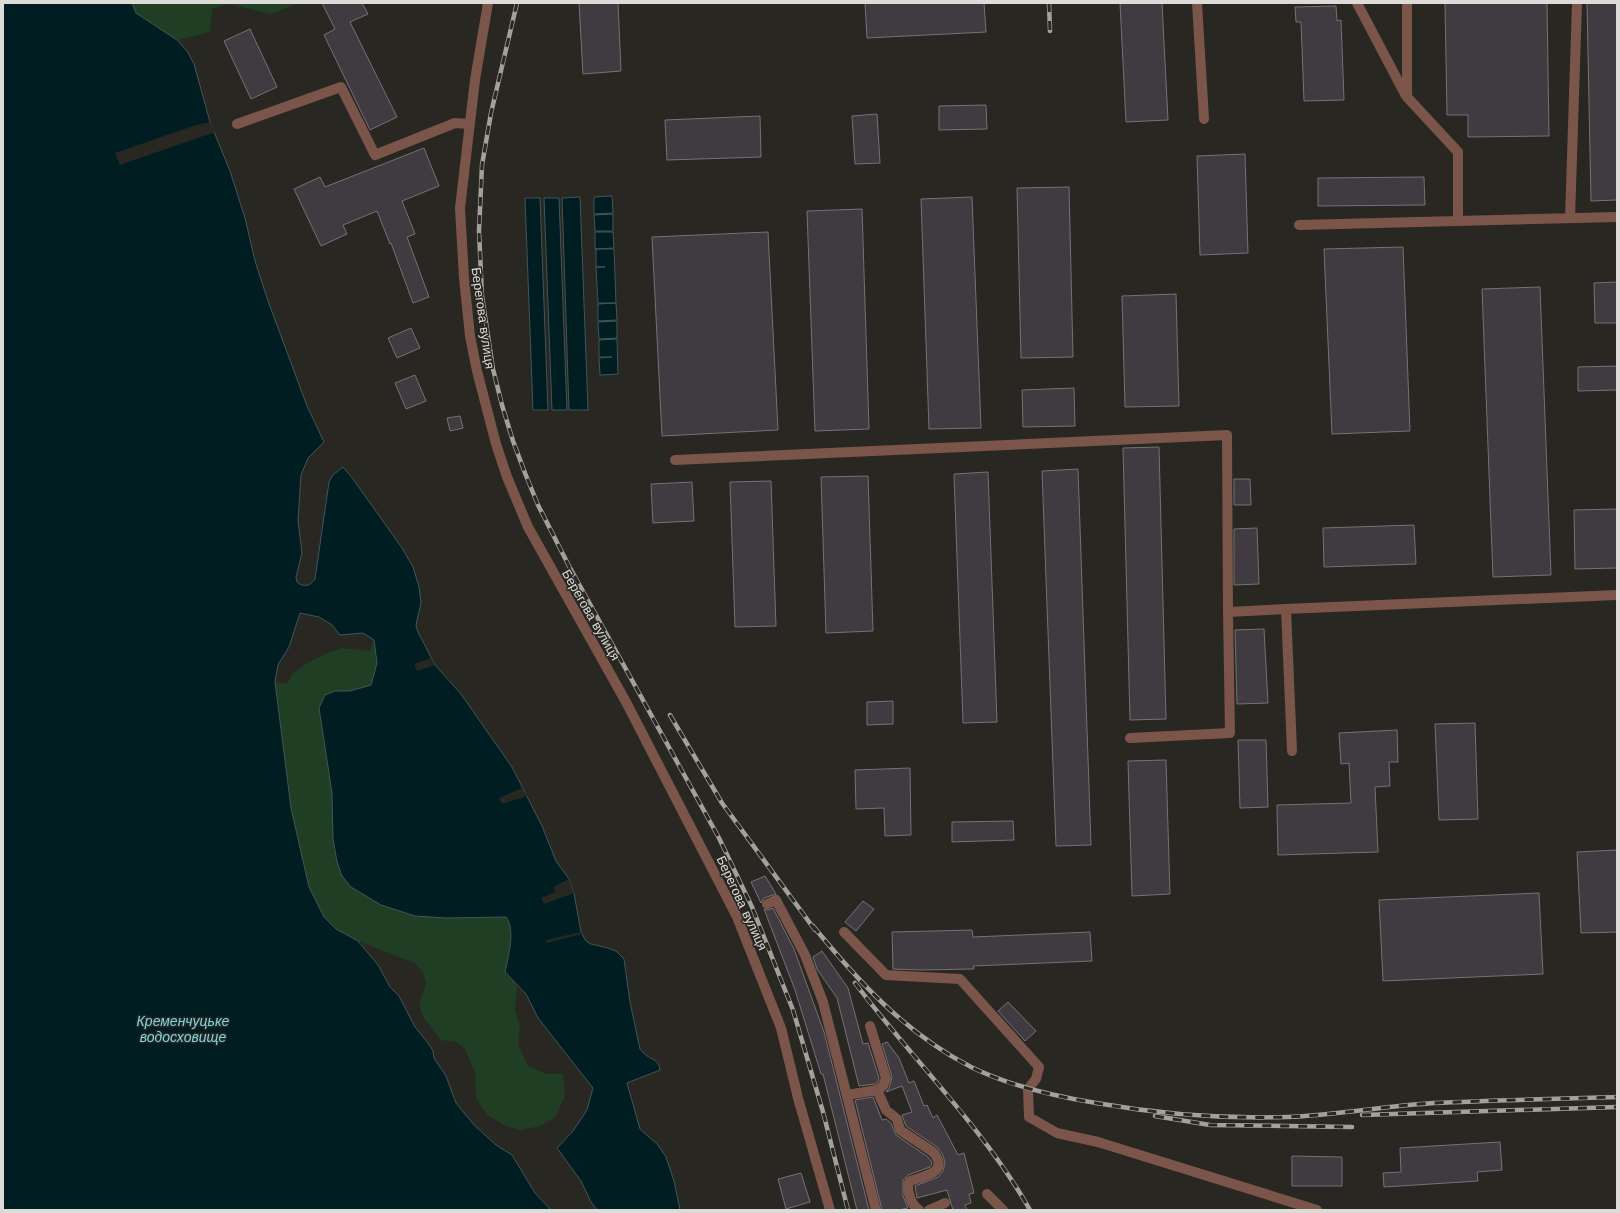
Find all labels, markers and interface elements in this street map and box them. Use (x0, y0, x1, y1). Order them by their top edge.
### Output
street label: Берегова вулиця (468, 266, 498, 370)
street label: Берегова вулиця (559, 567, 623, 663)
street label: Берегова вулиця (714, 853, 770, 953)
water label: Кременчуцьке водосховище (137, 1013, 230, 1045)

